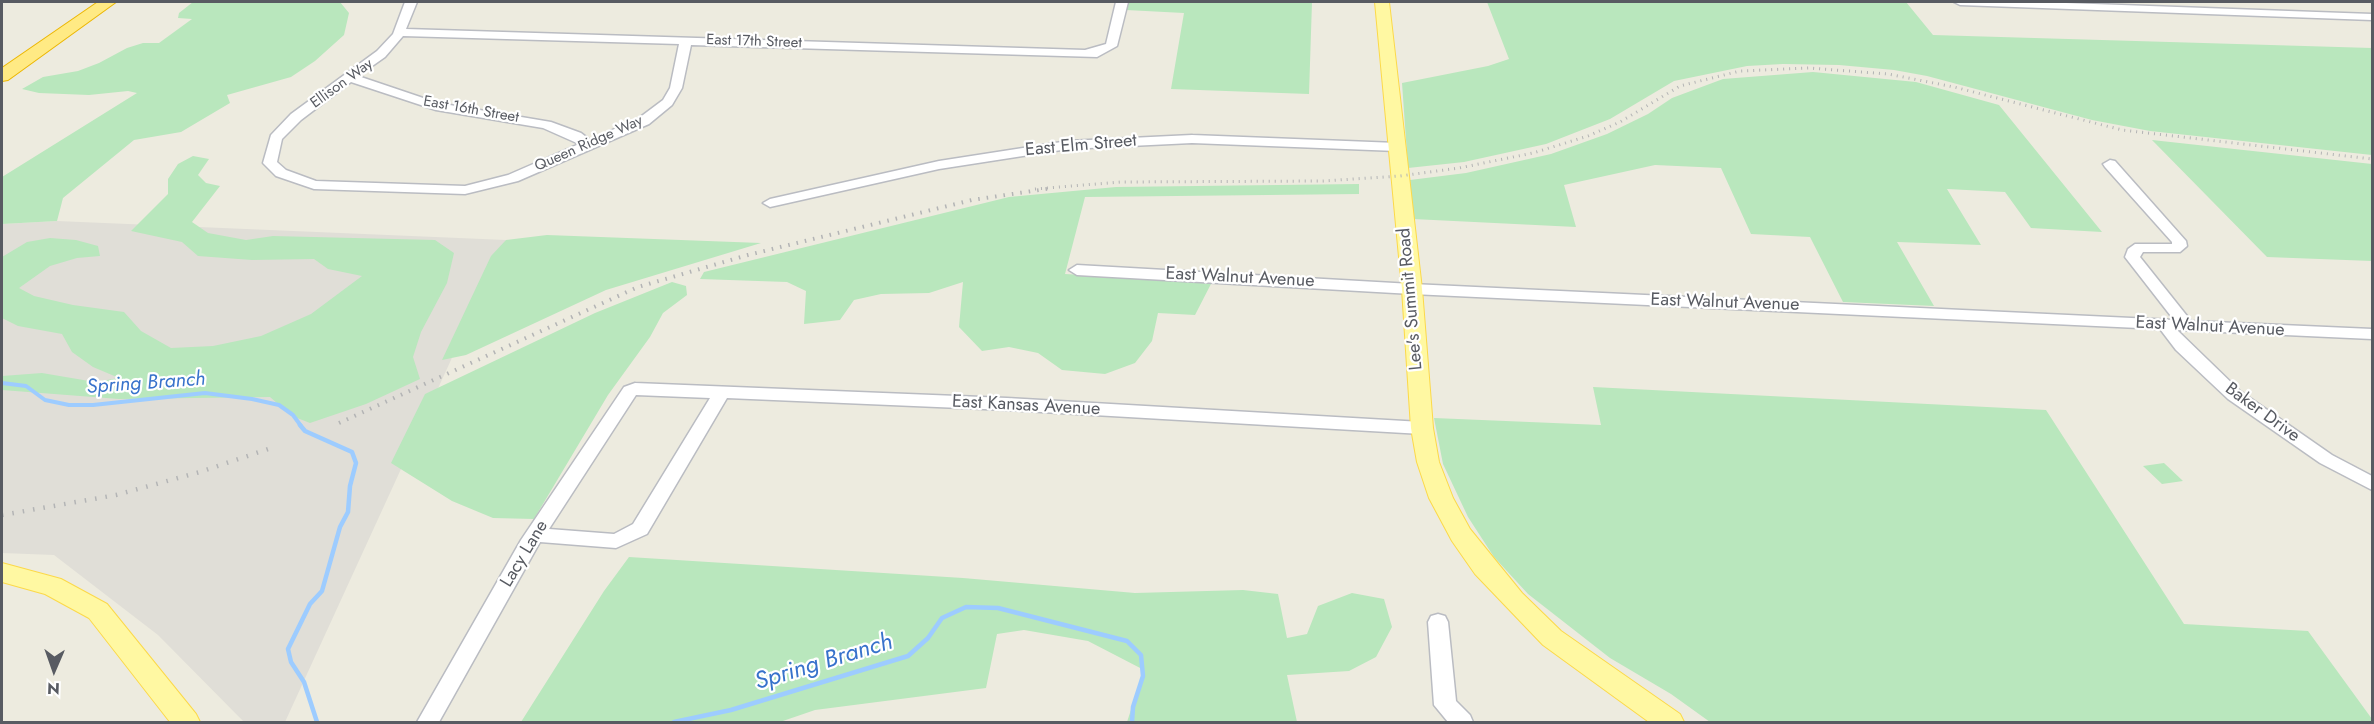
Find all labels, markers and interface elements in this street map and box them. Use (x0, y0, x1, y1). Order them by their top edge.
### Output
street label: East 17th Street (706, 31, 802, 53)
street label: Ellison Way (307, 55, 377, 113)
street label: East 16th Street (422, 93, 520, 127)
street label: Queen Ridge Way (532, 112, 646, 176)
street label: East Elm Street (1024, 130, 1138, 162)
street label: Lee's Summit Road (1394, 227, 1428, 371)
street label: East Walnut Avenue (1165, 263, 1315, 293)
street label: East Walnut Avenue (1650, 290, 1800, 316)
street label: East Walnut Avenue (2135, 312, 2285, 342)
water label: Spring Branch (86, 368, 206, 400)
street label: Baker Drive (2220, 379, 2304, 447)
street label: East Kansas Avenue (951, 391, 1101, 421)
street label: Lacy Lane (497, 517, 553, 591)
water label: Spring Branch (752, 628, 896, 698)
north arrow (24, 640, 84, 700)
text: N (47, 677, 60, 700)

